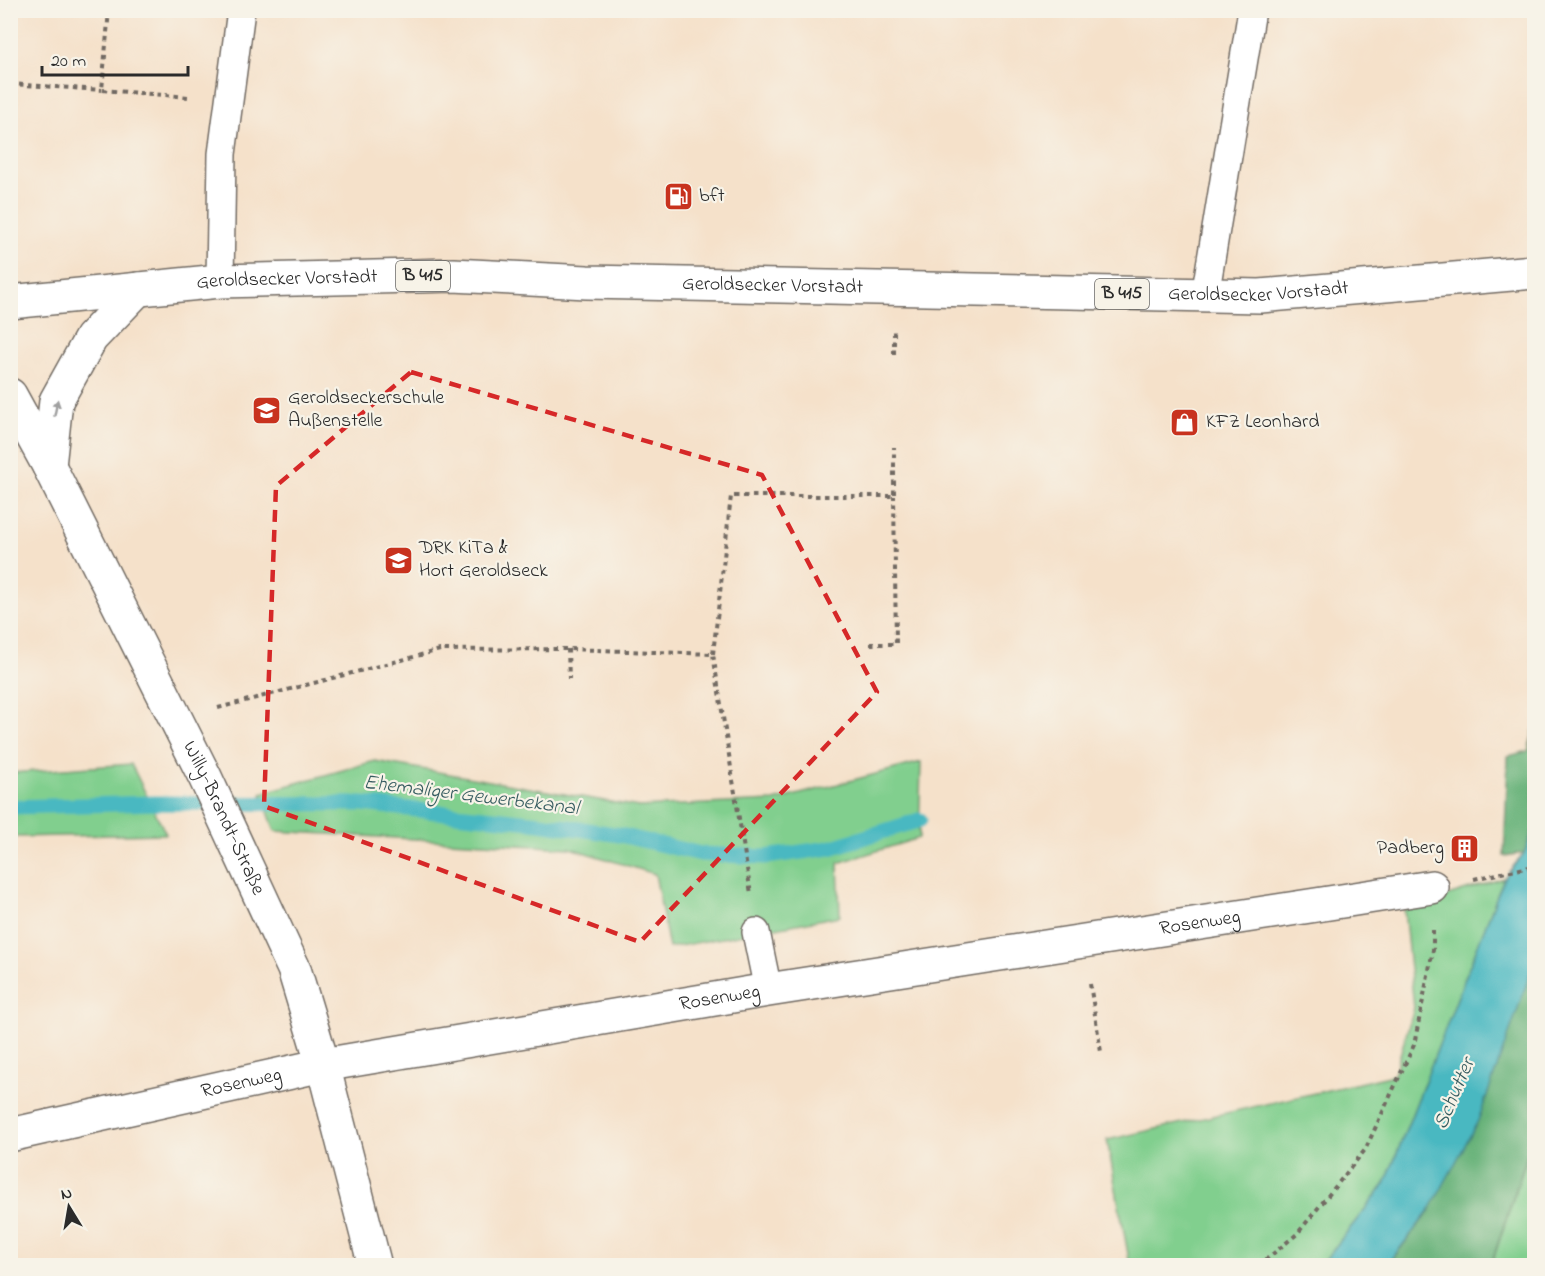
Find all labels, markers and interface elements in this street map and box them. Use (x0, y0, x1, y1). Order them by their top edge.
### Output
scale bar (42, 39, 188, 77)
text: 20 m (51, 49, 86, 75)
fuel station icon: bft (662, 180, 694, 212)
place label: bft (699, 182, 725, 211)
road number: B 415 (396, 261, 450, 291)
street label: Geroldsecker Vorstadt (195, 262, 378, 298)
street label: Geroldsecker Vorstadt (682, 269, 864, 302)
street label: Geroldsecker Vorstadt (1168, 274, 1350, 311)
road number: B 415 (1095, 279, 1149, 309)
place label: Geroldseckerschule Außenstelle (288, 384, 444, 436)
school or university icon: Geroldseckerschule Außenstelle (251, 394, 283, 426)
one-way arrow (52, 398, 61, 417)
shop icon: KFZ Leonhard (1169, 406, 1201, 438)
place label: KFZ Leonhard (1206, 408, 1319, 437)
place label: DRK KiTa & Hort Geroldseck (418, 534, 548, 586)
school or university icon: DRK KiTa & Hort Geroldseck (382, 544, 414, 576)
street label: Willy-Brandt-Straße (175, 736, 272, 900)
water label: Ehemaliger Gewerbekanal (362, 768, 583, 825)
building icon: Padberg (1449, 832, 1481, 864)
place label: Padberg (1377, 834, 1444, 864)
street label: Rosenweg (1157, 902, 1243, 944)
street label: Rosenweg (677, 977, 762, 1019)
water label: Schutter (1427, 1051, 1484, 1134)
street label: Rosenweg (198, 1060, 284, 1106)
north arrow (39, 1177, 99, 1237)
text: N (59, 1181, 74, 1207)

